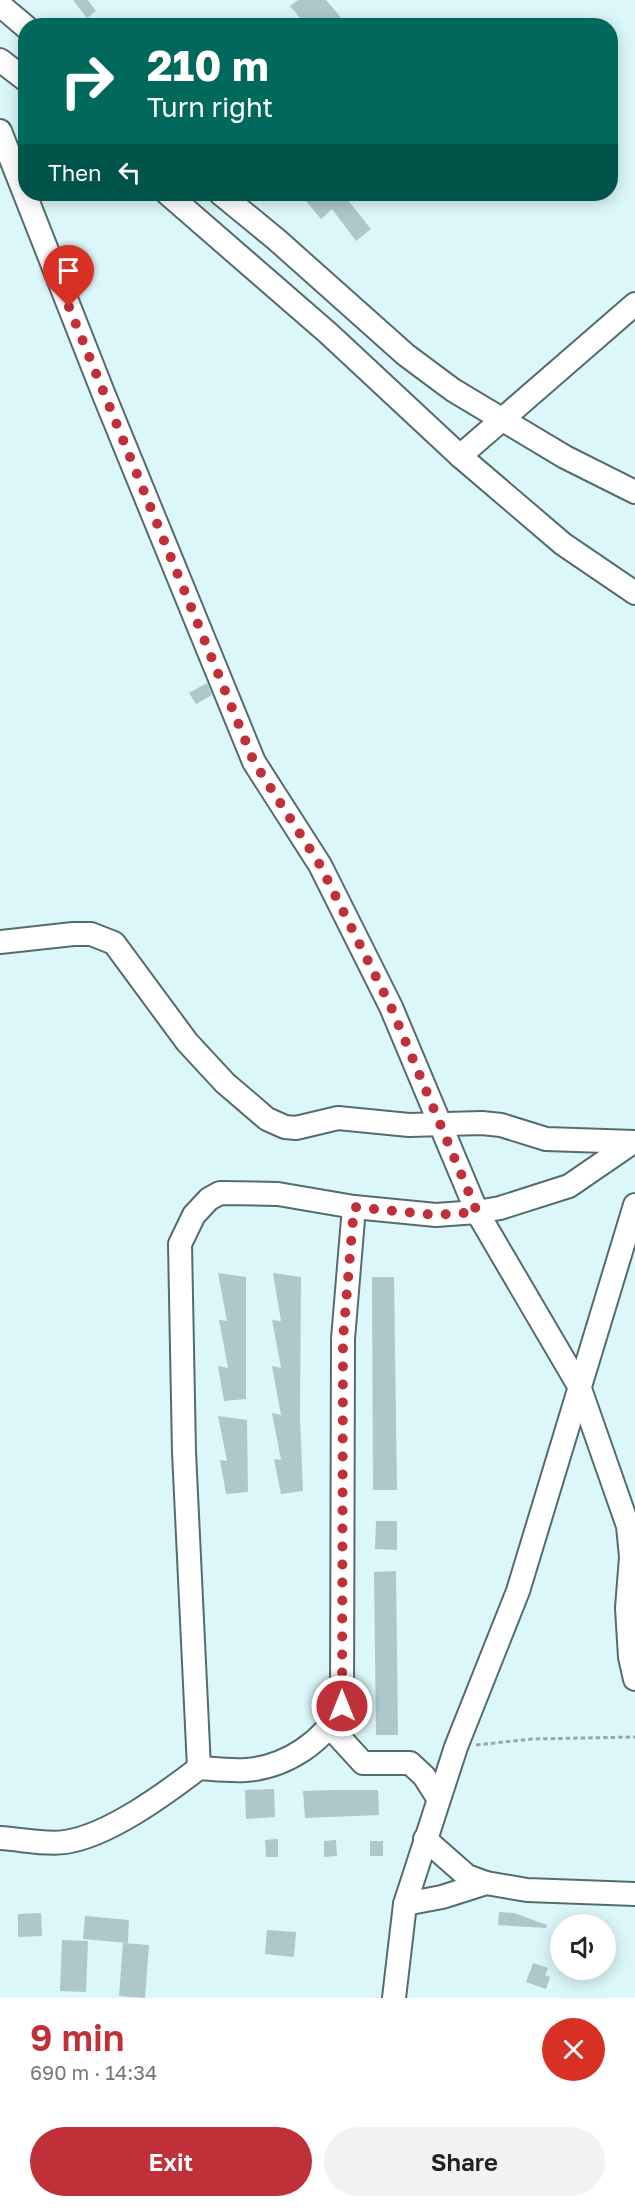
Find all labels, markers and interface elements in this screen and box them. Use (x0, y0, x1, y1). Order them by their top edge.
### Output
text: 210 m (147, 40, 269, 90)
icon: right (48, 42, 126, 120)
text: Turn right (147, 91, 273, 123)
icon: left (113, 156, 146, 189)
text: Then (48, 159, 101, 186)
pin (43, 245, 94, 307)
icon: arrive (52, 254, 85, 287)
position arrow (310, 1674, 374, 1738)
map controls (550, 1914, 616, 1980)
button: sound (550, 1914, 616, 1980)
text: 9 min (30, 2016, 125, 2059)
button: close (542, 2018, 605, 2081)
text: 690 m · 14:34 (30, 2060, 157, 2084)
button: Exit (30, 2127, 312, 2196)
button: Share (324, 2127, 605, 2196)

